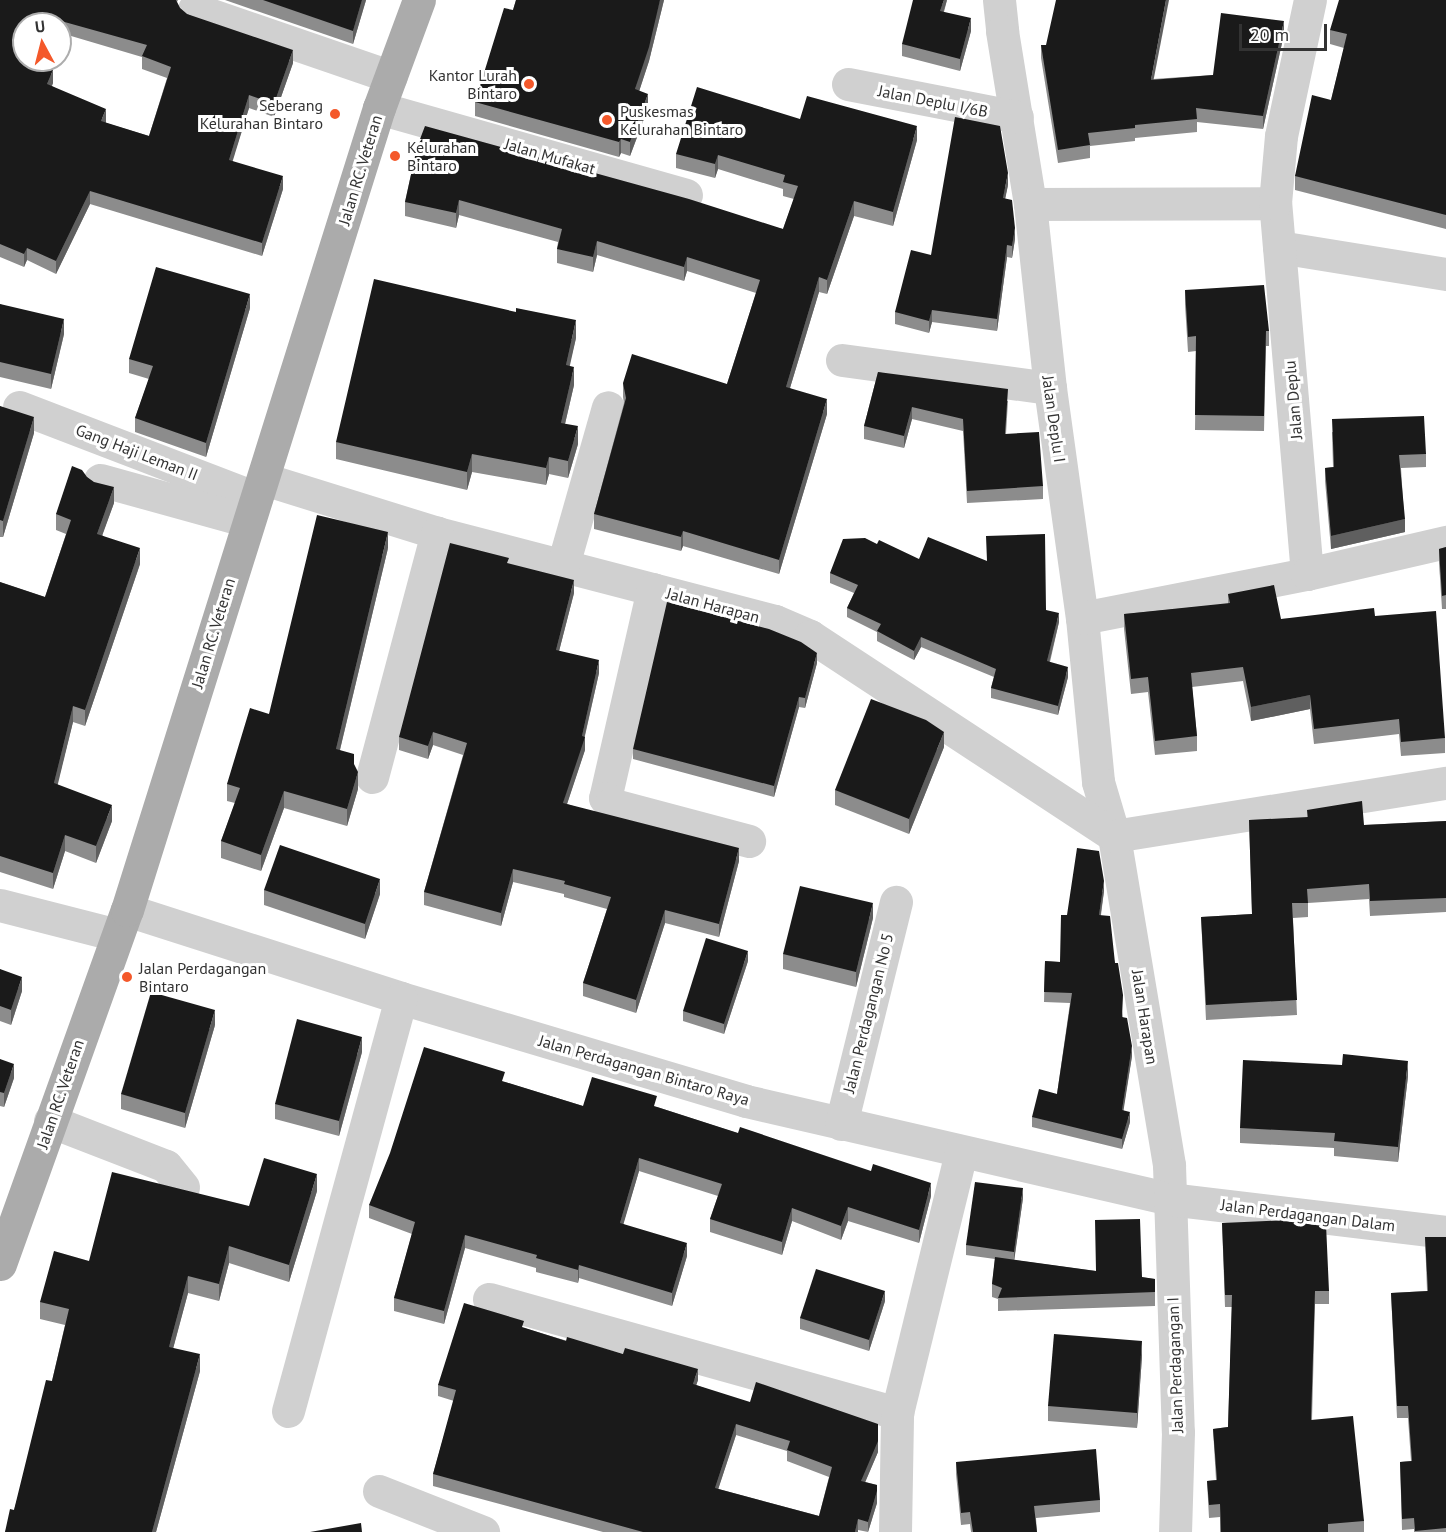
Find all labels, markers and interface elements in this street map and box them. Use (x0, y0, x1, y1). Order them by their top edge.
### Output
north arrow (12, 12, 72, 72)
scale bar (1242, 12, 1330, 50)
text: U (34, 16, 46, 37)
text: 20 m (1250, 23, 1289, 46)
place label: Kantor Lurah Bintaro (429, 65, 517, 103)
marker: Kantor Lurah Bintaro (522, 77, 536, 91)
street label: Jalan Deplu I/6B (876, 81, 990, 121)
place label: Seberang Kelurahan Bintaro (200, 95, 323, 133)
place label: Puskesmas Kelurahan Bintaro (620, 101, 743, 139)
marker: Seberang Kelurahan Bintaro (328, 107, 342, 121)
marker: Puskesmas Kelurahan Bintaro (598, 111, 616, 129)
street label: Jalan RC. Veteran (334, 112, 386, 228)
street label: Jalan Mufakat (502, 134, 598, 178)
place label: Kelurahan Bintaro (407, 137, 476, 175)
marker: Kelurahan Bintaro (388, 149, 402, 163)
street label: Jalan Deplu (1280, 360, 1306, 440)
street label: Jalan Deplu I (1038, 374, 1070, 464)
street label: Gang Haji Leman II (73, 420, 201, 484)
street label: Jalan RC. Veteran (187, 575, 239, 691)
street label: Jalan Harapan (664, 583, 762, 627)
street label: Jalan Perdagangan No 5 (839, 931, 897, 1095)
place label: Jalan Perdagangan Bintaro (139, 958, 266, 996)
street label: Jalan Harapan (1128, 968, 1162, 1066)
marker: Jalan Perdagangan Bintaro (120, 970, 134, 984)
street label: Jalan Perdagangan Bintaro Raya (536, 1031, 752, 1109)
street label: Jalan RC. Veteran (32, 1036, 88, 1152)
street label: Jalan Perdagangan Dalam (1220, 1195, 1396, 1235)
street label: Jalan Perdagangan I (1163, 1297, 1187, 1433)

